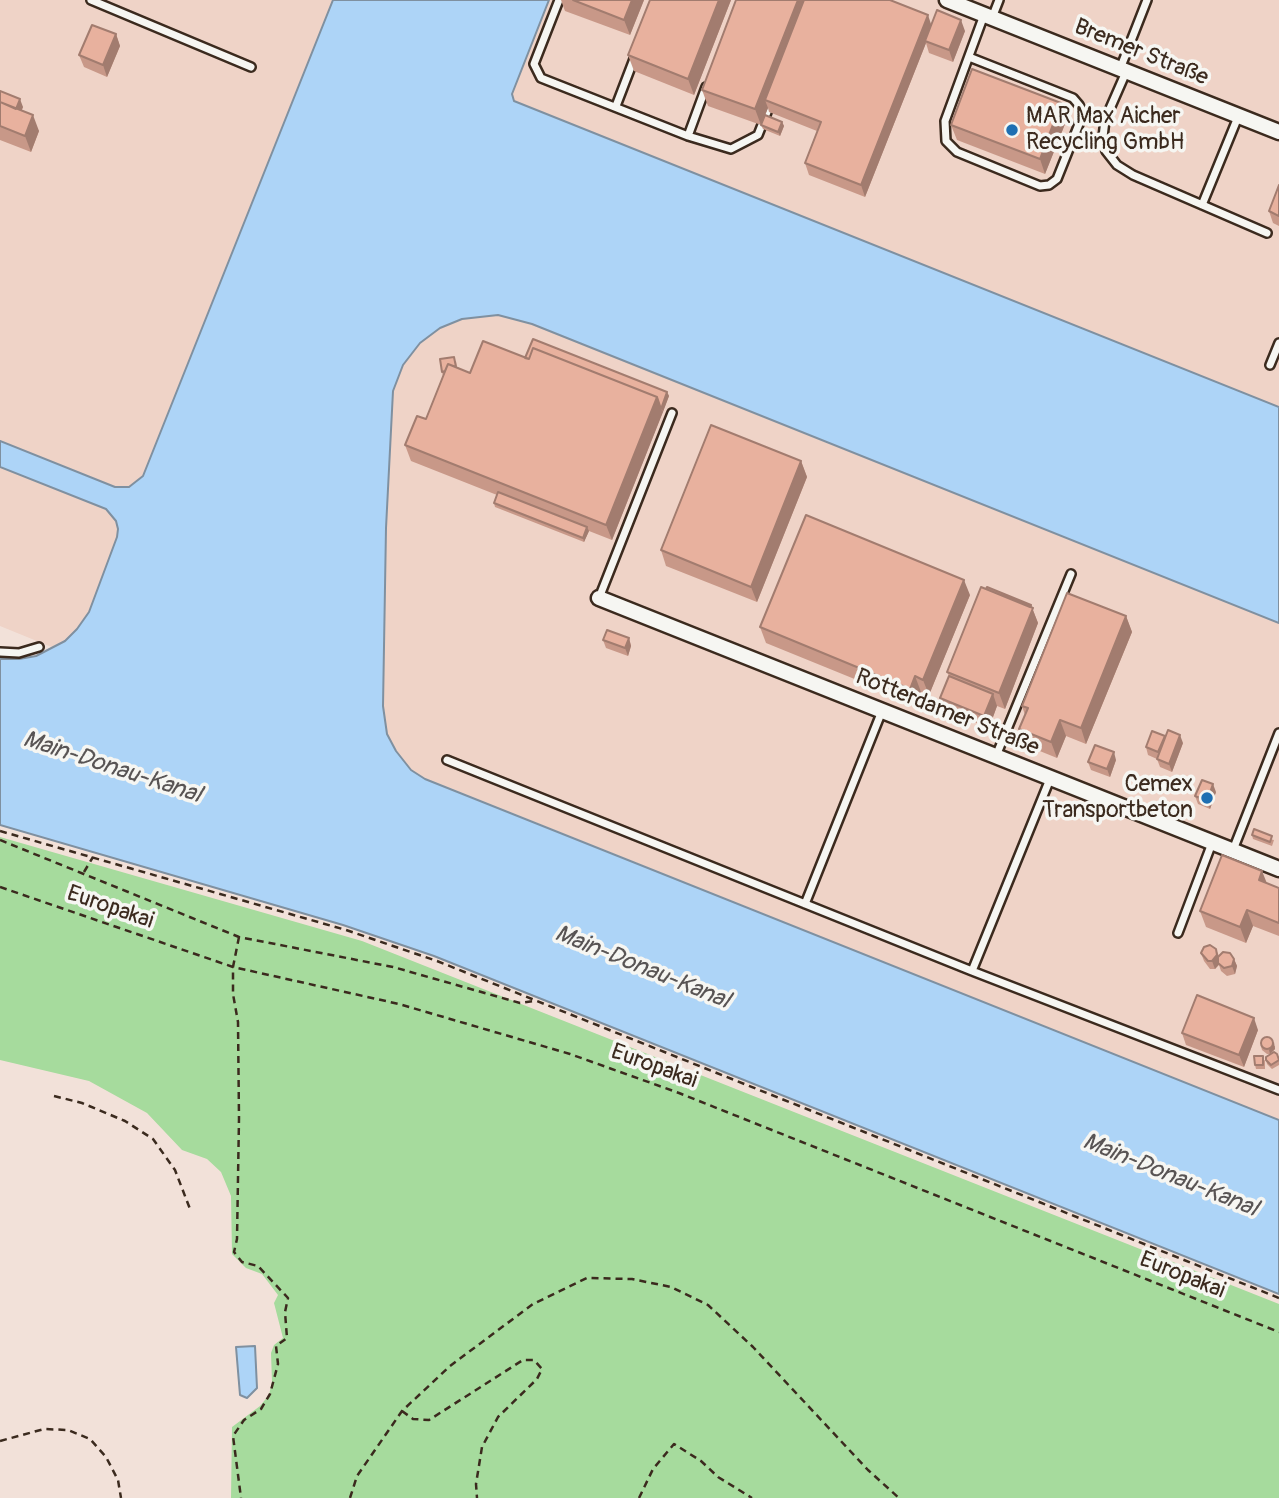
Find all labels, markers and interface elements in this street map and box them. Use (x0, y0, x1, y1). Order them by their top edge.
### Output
street label: Bremer Straße (1070, 14, 1212, 92)
place label: MAR Max Aicher Recycling GmbH (1026, 103, 1184, 157)
marker: MAR Max Aicher Recycling GmbH (1004, 122, 1020, 138)
street label: Rotterdamer Straße (851, 664, 1043, 762)
water label: Main-Donau-Kanal (19, 726, 205, 810)
place label: Cemex Transportbeton (1042, 771, 1193, 825)
marker: Cemex Transportbeton (1199, 790, 1215, 806)
street label: Europakai (63, 880, 157, 936)
water label: Main-Donau-Kanal (550, 920, 734, 1016)
street label: Europakai (607, 1039, 701, 1095)
water label: Main-Donau-Kanal (1078, 1128, 1262, 1224)
street label: Europakai (1135, 1246, 1229, 1306)

